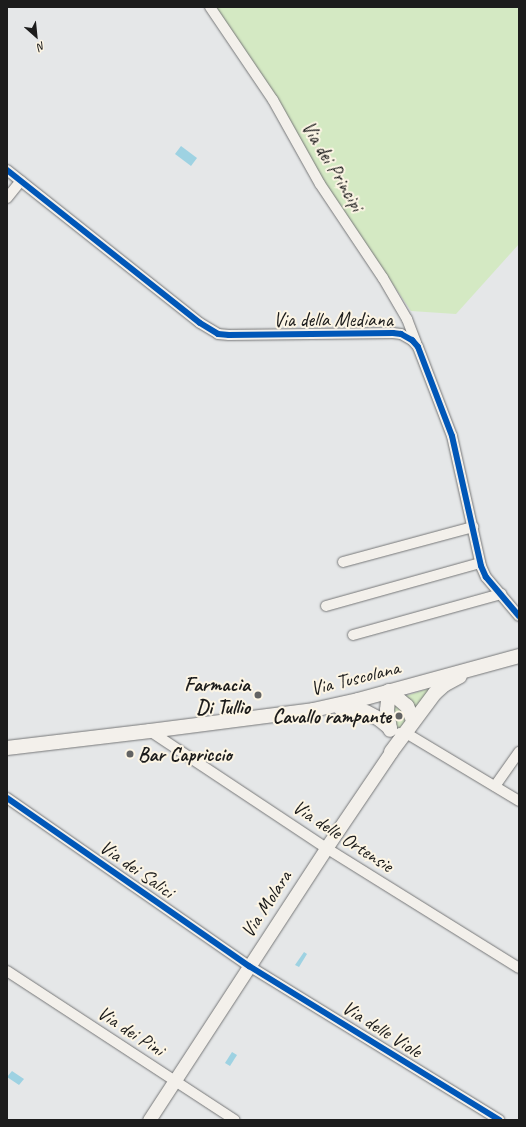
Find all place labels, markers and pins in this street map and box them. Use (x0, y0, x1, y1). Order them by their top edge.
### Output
place label: Farmacia Di Tullio (184, 672, 250, 719)
marker: Farmacia Di Tullio (253, 690, 263, 700)
place label: Cavallo rampante (272, 704, 391, 728)
marker: Cavallo rampante (394, 711, 404, 721)
place label: Bar Capriccio (138, 742, 233, 766)
marker: Bar Capriccio (125, 749, 135, 759)

